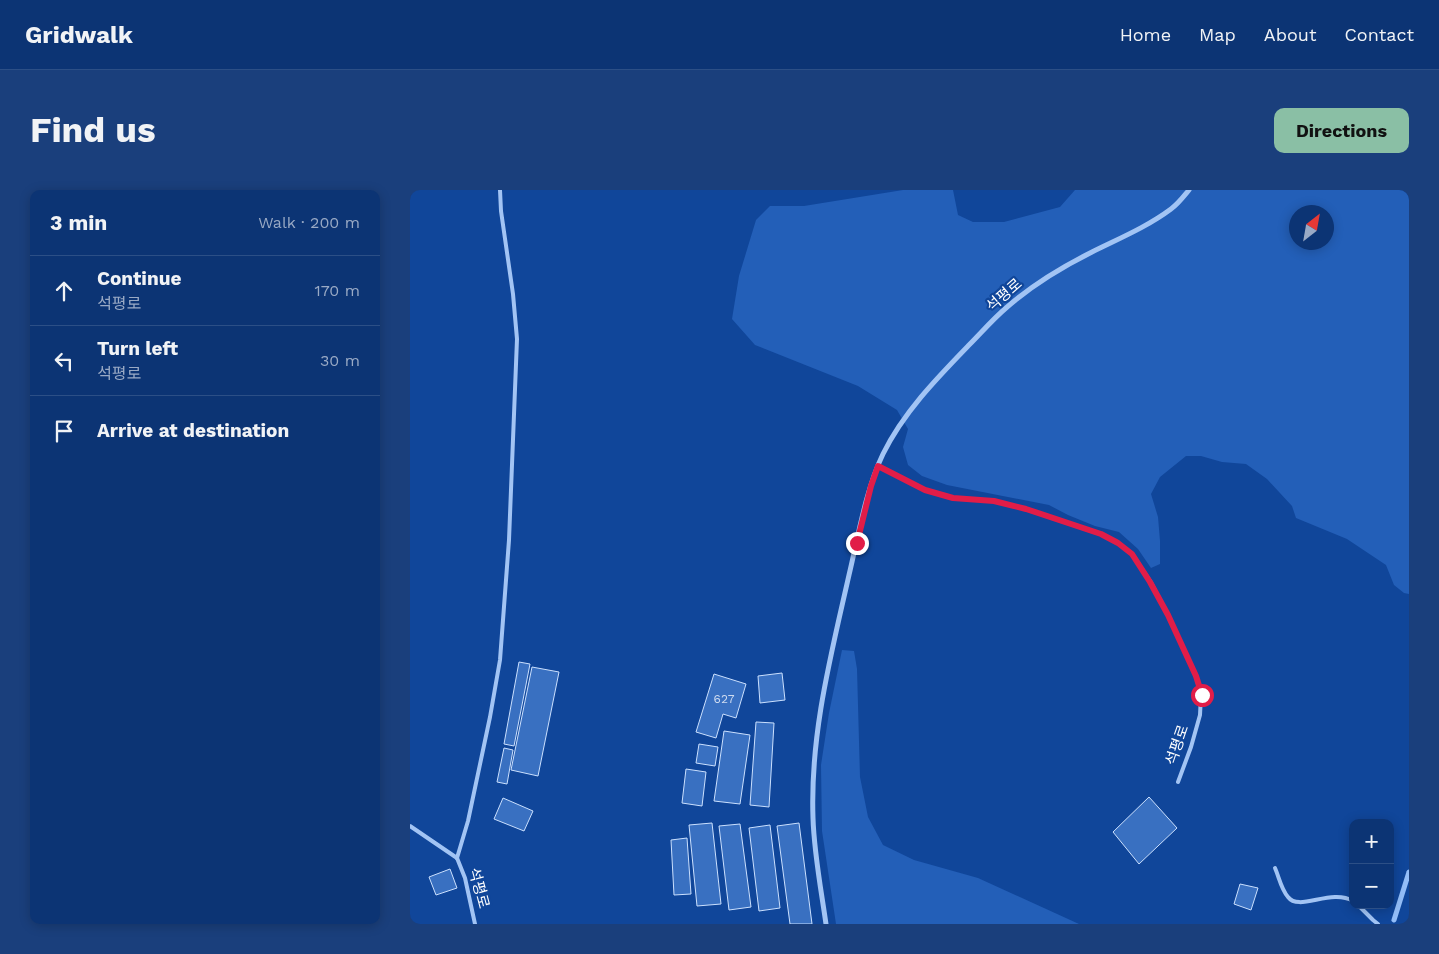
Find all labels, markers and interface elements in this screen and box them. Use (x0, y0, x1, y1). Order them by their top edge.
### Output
text: Gridwalk (25, 21, 133, 49)
text: Home (1120, 24, 1171, 45)
text: Map (1199, 24, 1236, 45)
text: About (1264, 24, 1316, 45)
text: Contact (1344, 24, 1414, 45)
button: Directions (1274, 108, 1409, 153)
text: Find us (30, 109, 156, 151)
north arrow (1289, 205, 1334, 250)
text: 3 min (50, 210, 107, 235)
text: Walk · 200 m (258, 213, 360, 232)
text: Continue (97, 267, 181, 290)
street label: 석평로 (982, 275, 1026, 315)
icon: ahead (50, 277, 78, 305)
text: 170 m (314, 281, 360, 300)
text: 석평로 (97, 294, 141, 313)
text: Turn left (97, 337, 178, 360)
icon: left (50, 347, 78, 375)
text: 30 m (320, 351, 360, 370)
text: 석평로 (97, 364, 141, 383)
icon: arrive (50, 417, 78, 445)
text: Arrive at destination (97, 419, 289, 442)
route end (846, 532, 869, 555)
route start (1191, 684, 1214, 707)
house number: 627 (714, 692, 735, 706)
street label: 석평로 (1162, 722, 1192, 768)
map controls (1349, 819, 1394, 909)
button: + (1349, 819, 1394, 864)
button: − (1349, 864, 1394, 909)
street label: 석평로 (465, 866, 493, 910)

